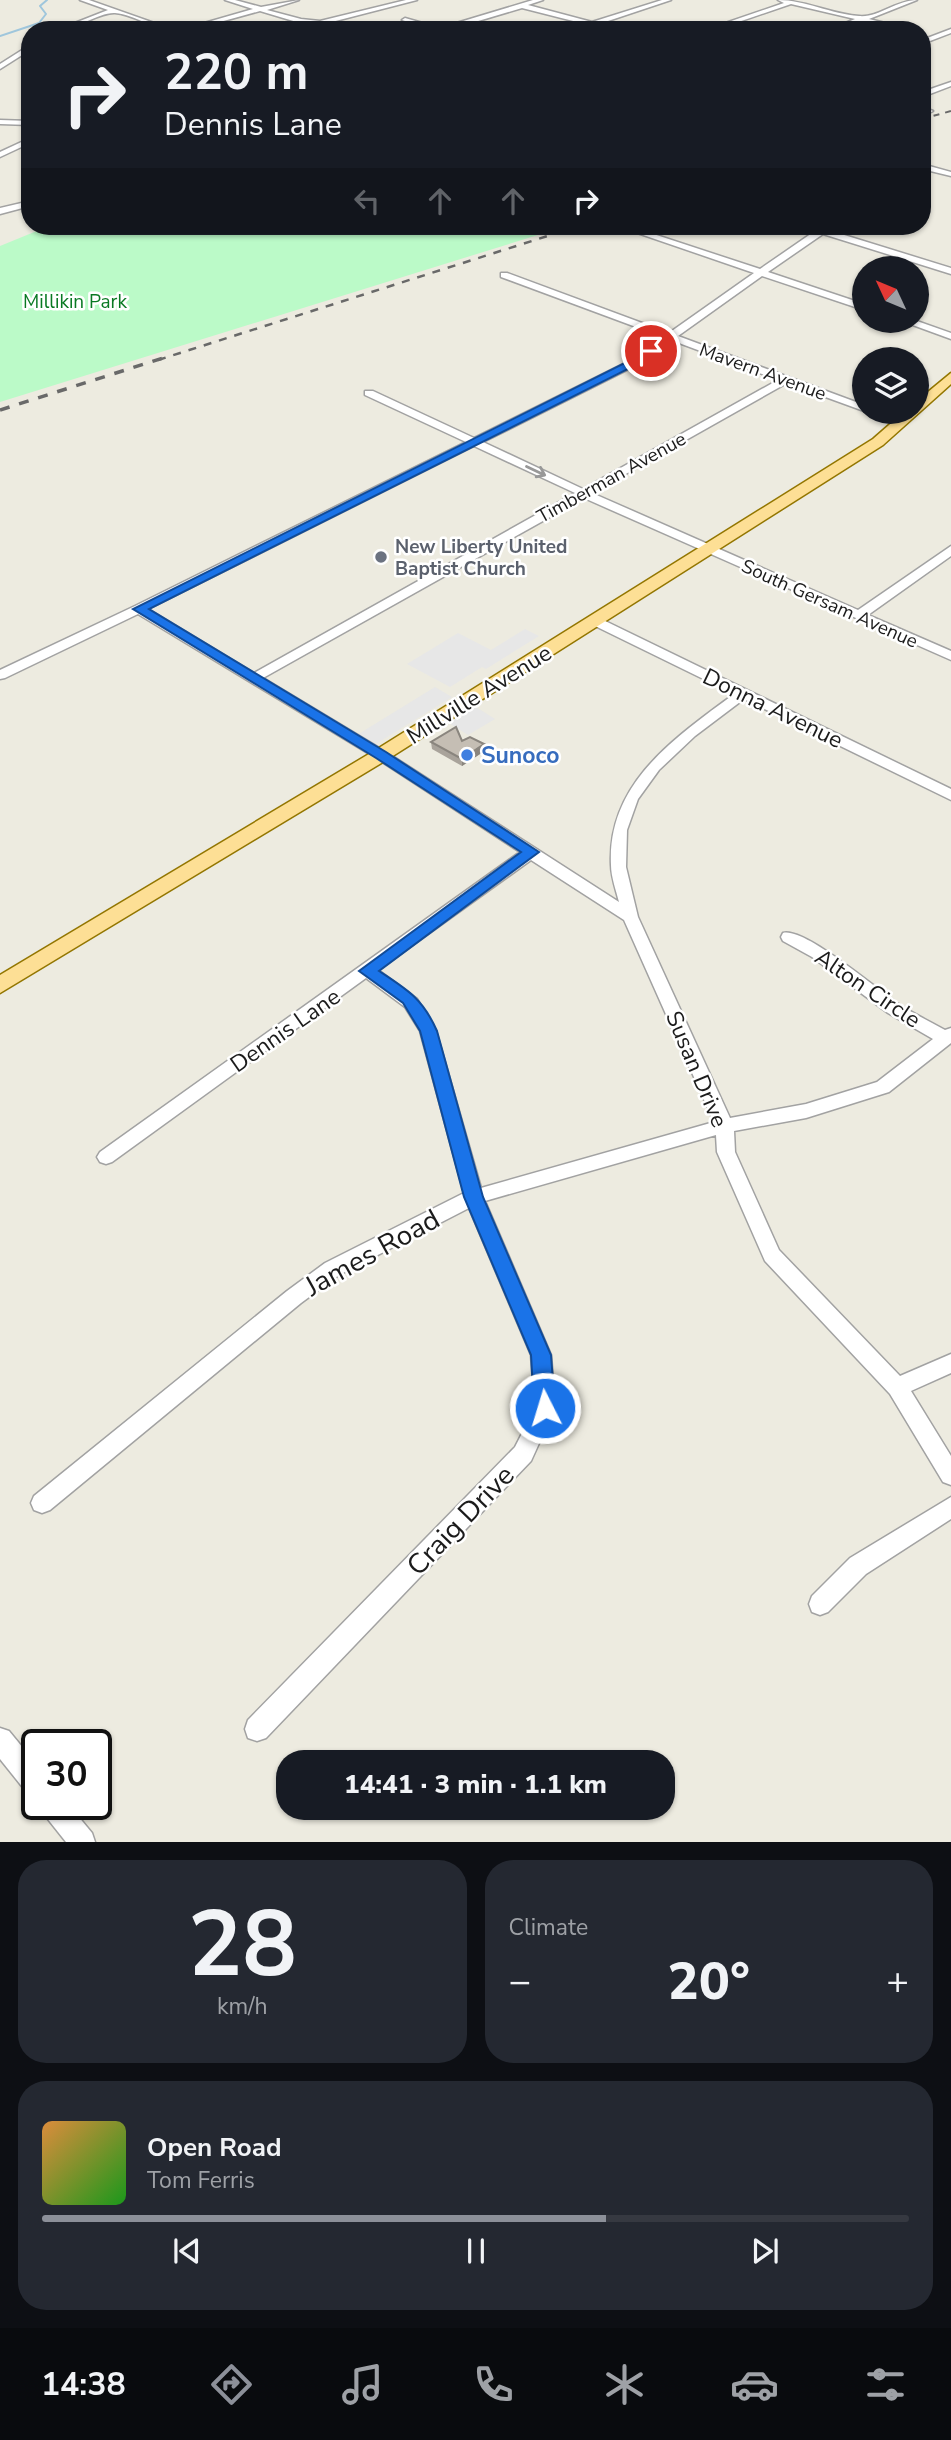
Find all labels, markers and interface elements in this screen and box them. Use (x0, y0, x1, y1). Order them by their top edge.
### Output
text: 220 m (164, 39, 308, 106)
icon: right (49, 49, 140, 140)
text: Dennis Lane (164, 103, 342, 146)
icon: left (348, 182, 386, 220)
icon: ahead (421, 182, 459, 220)
icon: ahead (494, 182, 532, 220)
icon: right (567, 182, 605, 220)
north arrow (852, 256, 929, 332)
map controls (852, 256, 929, 424)
park label: Millikin Park (23, 289, 127, 315)
pin (621, 321, 681, 381)
icon: arrive (632, 332, 670, 370)
street label: Mavern Avenue (696, 337, 830, 407)
button: layers (852, 347, 929, 424)
street label: Timberman Avenue (532, 426, 691, 530)
one-way arrow (525, 465, 546, 478)
place label: New Liberty United Baptist Church (395, 534, 567, 582)
marker: New Liberty United Baptist Church (373, 549, 389, 565)
street label: South Gersam Avenue (737, 553, 922, 655)
street label: Millville Avenue (401, 637, 558, 751)
street label: Donna Avenue (698, 661, 848, 756)
place label: Sunoco (481, 740, 559, 771)
marker: Sunoco (459, 747, 475, 763)
street label: Alton Circle (809, 942, 927, 1035)
street label: Dennis Lane (224, 981, 346, 1080)
street label: Susan Drive (658, 1006, 735, 1132)
street label: James Road (297, 1200, 447, 1306)
position arrow (508, 1371, 582, 1445)
street label: Craig Drive (398, 1457, 523, 1584)
speed limit sign: 30 (21, 1729, 112, 1820)
text: 14:41 · 3 min · 1.1 km (344, 1767, 607, 1802)
text: 28 (188, 1883, 297, 2007)
text: Climate (509, 1912, 588, 1943)
text: 20° (668, 1946, 750, 2017)
text: − (509, 1956, 531, 2007)
text: + (886, 1956, 909, 2007)
text: km/h (217, 1991, 268, 2022)
text: Open Road (147, 2130, 282, 2165)
text: Tom Ferris (147, 2165, 255, 2196)
icon: previous (168, 2232, 206, 2270)
icon: pause (457, 2232, 495, 2270)
icon: next (746, 2232, 784, 2270)
icon: directions (207, 2360, 256, 2409)
icon: music (338, 2360, 387, 2409)
icon: phone (469, 2360, 518, 2409)
icon: climate (600, 2360, 649, 2409)
icon: car (730, 2360, 779, 2409)
icon: filters (861, 2360, 910, 2409)
text: 14:38 (41, 2363, 126, 2406)

